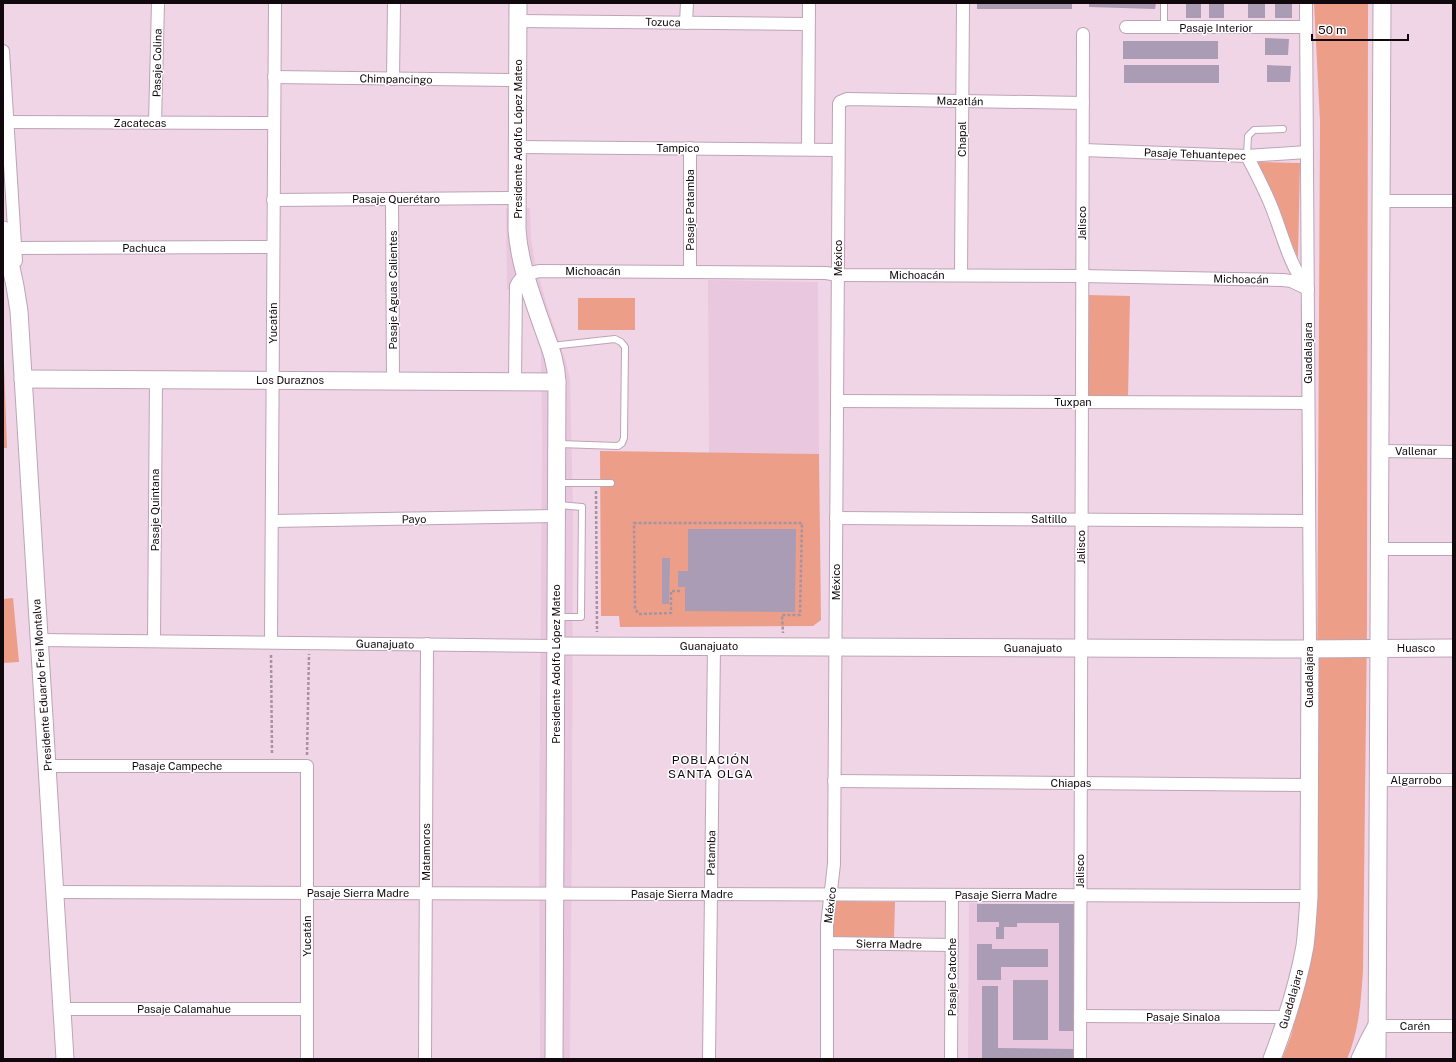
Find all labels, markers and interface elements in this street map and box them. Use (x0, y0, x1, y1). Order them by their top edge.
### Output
street label: Tozuca (645, 16, 681, 28)
scale bar (1312, 16, 1408, 42)
street label: Pasaje Interior (1179, 22, 1253, 34)
text: 50 m (1318, 23, 1346, 37)
street label: Pasaje Colina (150, 29, 164, 97)
street label: Presidente Adolfo López Mateo (512, 59, 524, 219)
street label: Chimpancingo (359, 72, 433, 86)
street label: Mazatlán (936, 95, 984, 107)
street label: Zacatecas (114, 117, 167, 129)
street label: Chapal (956, 121, 968, 157)
street label: Tampico (657, 142, 699, 154)
street label: Pasaje Tehuantepec (1144, 146, 1246, 162)
street label: Pasaje Patamba (684, 169, 696, 251)
street label: Pasaje Querétaro (352, 193, 440, 205)
street label: Jalisco (1076, 206, 1088, 240)
street label: Pasaje Aguas Calientes (387, 230, 399, 350)
street label: México (832, 240, 844, 276)
street label: Pachuca (122, 242, 166, 254)
street label: Michoacán (565, 265, 621, 277)
street label: Michoacán (889, 269, 945, 281)
street label: Michoacán (1213, 273, 1269, 285)
street label: Yucatán (267, 303, 279, 343)
street label: Guadalajara (1302, 322, 1314, 384)
street label: Los Duraznos (256, 374, 325, 386)
street label: Tuxpan (1054, 396, 1092, 408)
street label: Vallenar (1395, 445, 1437, 457)
street label: Pasaje Quintana (149, 469, 161, 551)
street label: Payo (401, 513, 427, 525)
street label: Saltillo (1031, 513, 1067, 525)
street label: Jalisco (1075, 530, 1087, 564)
street label: México (830, 564, 842, 600)
street label: Presidente Adolfo López Mateo (550, 584, 562, 744)
street label: Presidente Eduardo Frei Montalva (30, 599, 54, 771)
street label: Guanajuato (356, 637, 414, 651)
street label: Guanajuato (680, 640, 738, 652)
street label: Guanajuato (1004, 642, 1062, 654)
street label: Huasco (1397, 642, 1435, 654)
street label: Guadalajara (1303, 646, 1315, 708)
district label: POBLACIÓN SANTA OLGA (668, 753, 754, 781)
street label: Pasaje Campeche (132, 760, 222, 772)
street label: Algarrobo (1390, 774, 1442, 786)
street label: Chiapas (1051, 777, 1092, 789)
street label: Matamoros (420, 823, 432, 881)
street label: Patamba (705, 830, 717, 876)
street label: Jalisco (1074, 854, 1086, 888)
street label: México (822, 886, 838, 924)
street label: Pasaje Sierra Madre (307, 887, 409, 899)
street label: Pasaje Sierra Madre (631, 888, 733, 900)
street label: Pasaje Sierra Madre (955, 889, 1057, 901)
street label: Yucatán (301, 916, 313, 956)
street label: Sierra Madre (856, 937, 922, 951)
street label: Pasaje Catoche (946, 938, 958, 1016)
street label: Guadalajara (1277, 968, 1305, 1030)
street label: Pasaje Calamahue (137, 1003, 231, 1015)
street label: Pasaje Sinaloa (1146, 1011, 1220, 1023)
street label: Carén (1400, 1020, 1430, 1032)

